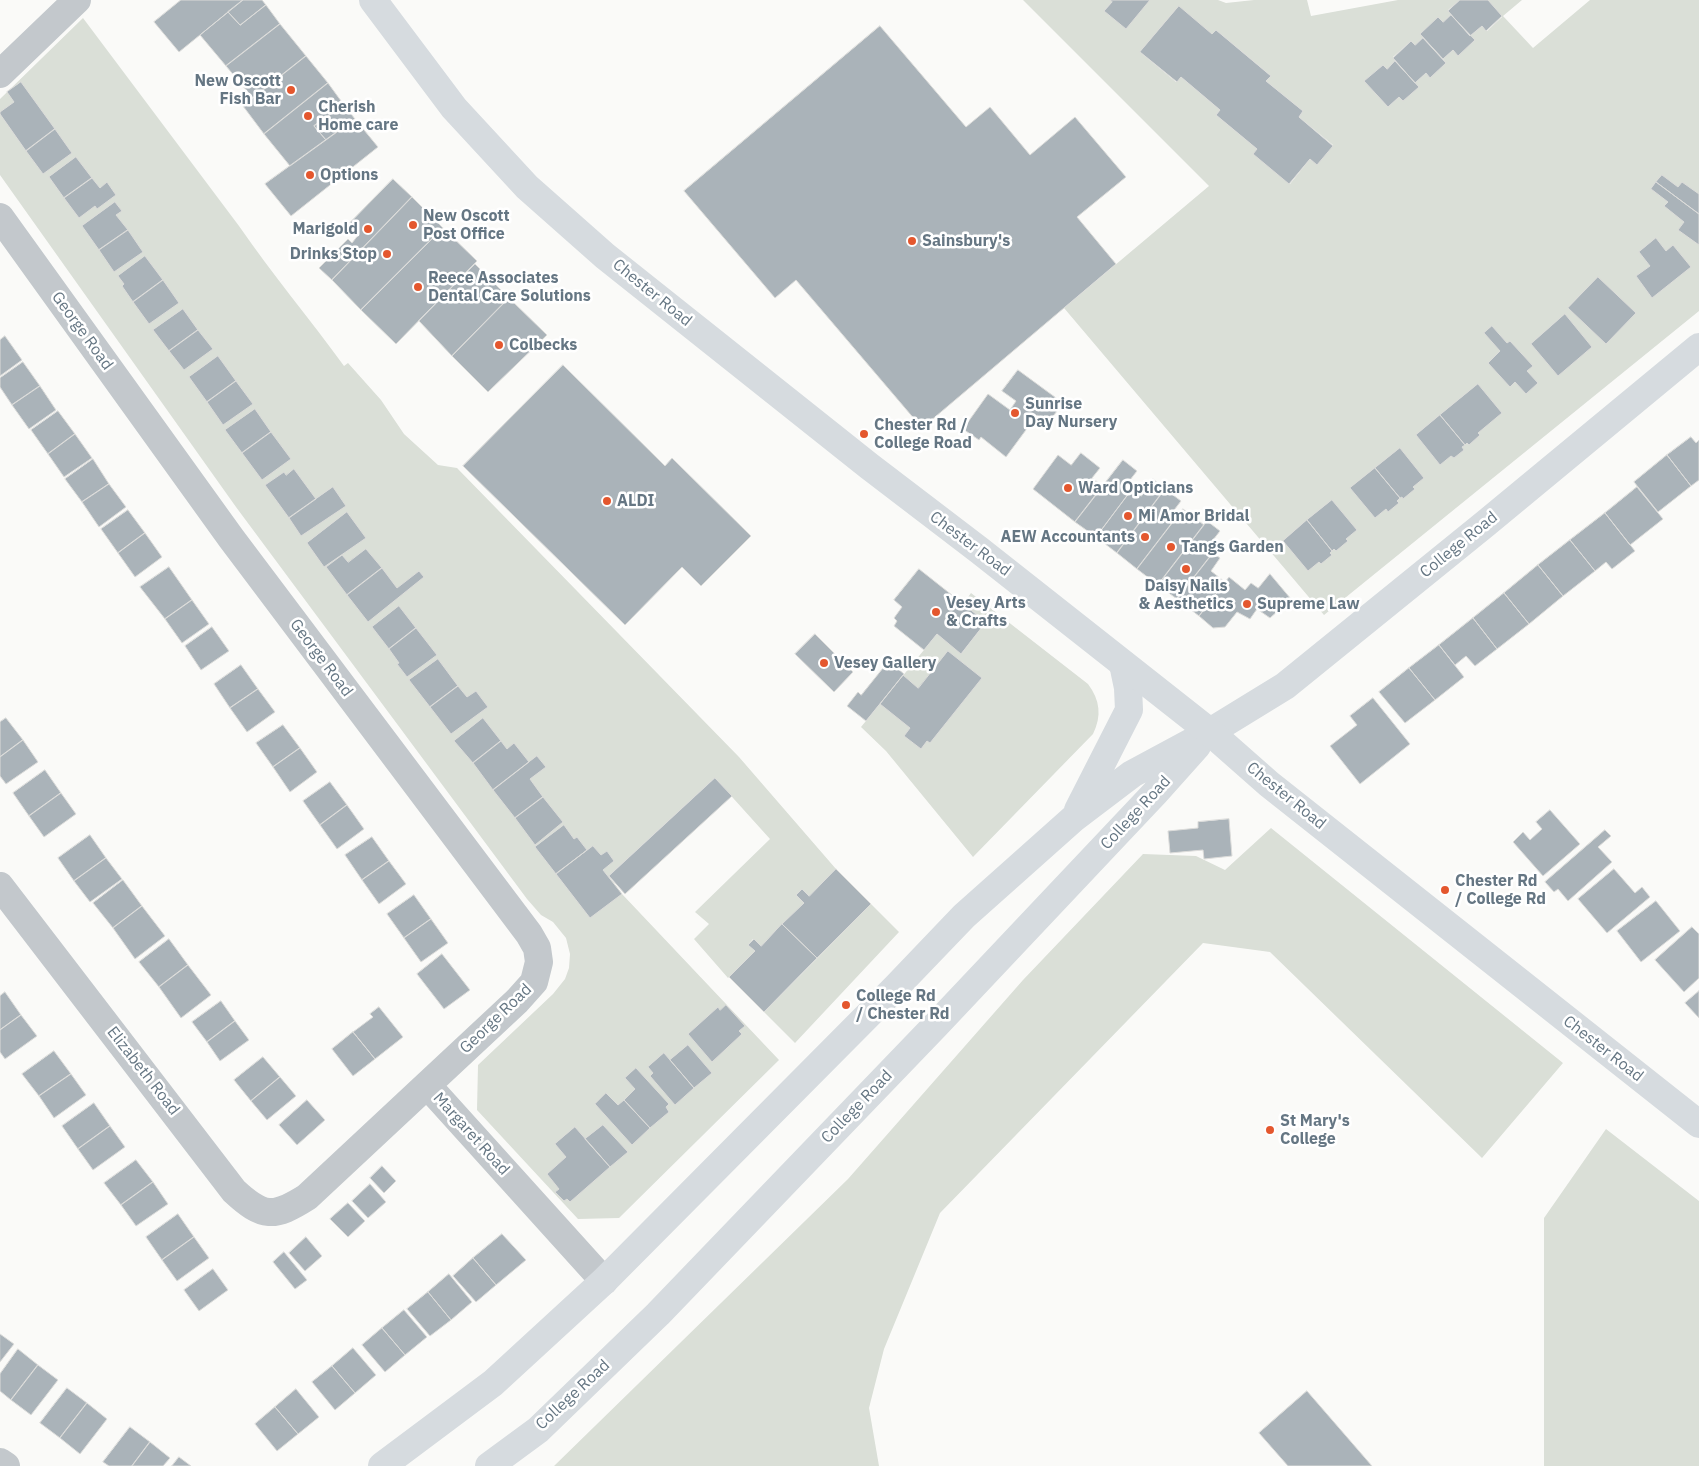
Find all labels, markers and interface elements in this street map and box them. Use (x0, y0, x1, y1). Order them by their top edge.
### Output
place label: New Oscott Fish Bar (194, 71, 281, 109)
marker: New Oscott Fish Bar (285, 84, 297, 96)
place label: Cherish Home care (318, 97, 398, 135)
marker: Cherish Home care (302, 110, 314, 122)
place label: Options (320, 165, 378, 185)
marker: Options (304, 169, 316, 181)
place label: New Oscott Post Office (423, 206, 510, 244)
place label: Marigold (292, 219, 358, 239)
marker: New Oscott Post Office (407, 219, 419, 231)
marker: Marigold (362, 223, 374, 235)
place label: Sainsbury's (922, 231, 1010, 251)
marker: Sainsbury's (906, 235, 918, 247)
place label: Drinks Stop (290, 244, 377, 264)
marker: Drinks Stop (381, 248, 393, 260)
street label: Chester Road (609, 255, 695, 331)
place label: Reece Associates Dental Care Solutions (428, 268, 591, 306)
marker: Reece Associates Dental Care Solutions (412, 281, 424, 293)
street label: George Road (47, 288, 117, 374)
place label: Colbecks (509, 335, 577, 355)
marker: Colbecks (493, 339, 505, 351)
place label: Sunrise Day Nursery (1025, 394, 1117, 432)
marker: Sunrise Day Nursery (1009, 407, 1021, 419)
place label: Chester Rd / College Road (874, 415, 972, 453)
marker: Chester Rd / College Road (858, 428, 870, 440)
place label: Ward Opticians (1078, 478, 1193, 498)
marker: Ward Opticians (1062, 482, 1074, 494)
place label: ALDI (617, 491, 655, 511)
marker: ALDI (601, 495, 613, 507)
place label: Mi Amor Bridal (1138, 506, 1249, 526)
street label: Chester Road (926, 507, 1014, 581)
street label: College Road (1416, 508, 1502, 582)
marker: Mi Amor Bridal (1122, 510, 1134, 522)
place label: AEW Accountants (1001, 527, 1135, 547)
marker: AEW Accountants (1139, 531, 1151, 543)
place label: Tangs Garden (1181, 537, 1284, 557)
marker: Tangs Garden (1165, 541, 1177, 553)
marker: Daisy Nails & Aesthetics (1180, 563, 1192, 575)
place label: Daisy Nails & Aesthetics (1139, 576, 1233, 614)
place label: Vesey Arts & Crafts (946, 593, 1026, 631)
place label: Supreme Law (1257, 594, 1360, 614)
marker: Supreme Law (1241, 598, 1253, 610)
marker: Vesey Arts & Crafts (930, 606, 942, 618)
street label: George Road (286, 615, 356, 701)
place label: Vesey Gallery (834, 653, 936, 673)
marker: Vesey Gallery (818, 657, 830, 669)
street label: Chester Road (1243, 758, 1329, 834)
street label: College Road (1097, 772, 1175, 854)
place label: Chester Rd / College Rd (1455, 871, 1546, 909)
marker: Chester Rd / College Rd (1439, 884, 1451, 896)
street label: George Road (456, 980, 536, 1058)
place label: College Rd / Chester Rd (856, 986, 950, 1024)
marker: College Rd / Chester Rd (840, 999, 852, 1011)
street label: Chester Road (1559, 1012, 1647, 1086)
street label: Elizabeth Road (103, 1023, 183, 1119)
street label: College Road (817, 1067, 897, 1147)
street label: Margaret Road (429, 1089, 513, 1179)
place label: St Mary's College (1280, 1111, 1350, 1149)
marker: St Mary's College (1264, 1124, 1276, 1136)
street label: College Road (532, 1356, 614, 1434)

